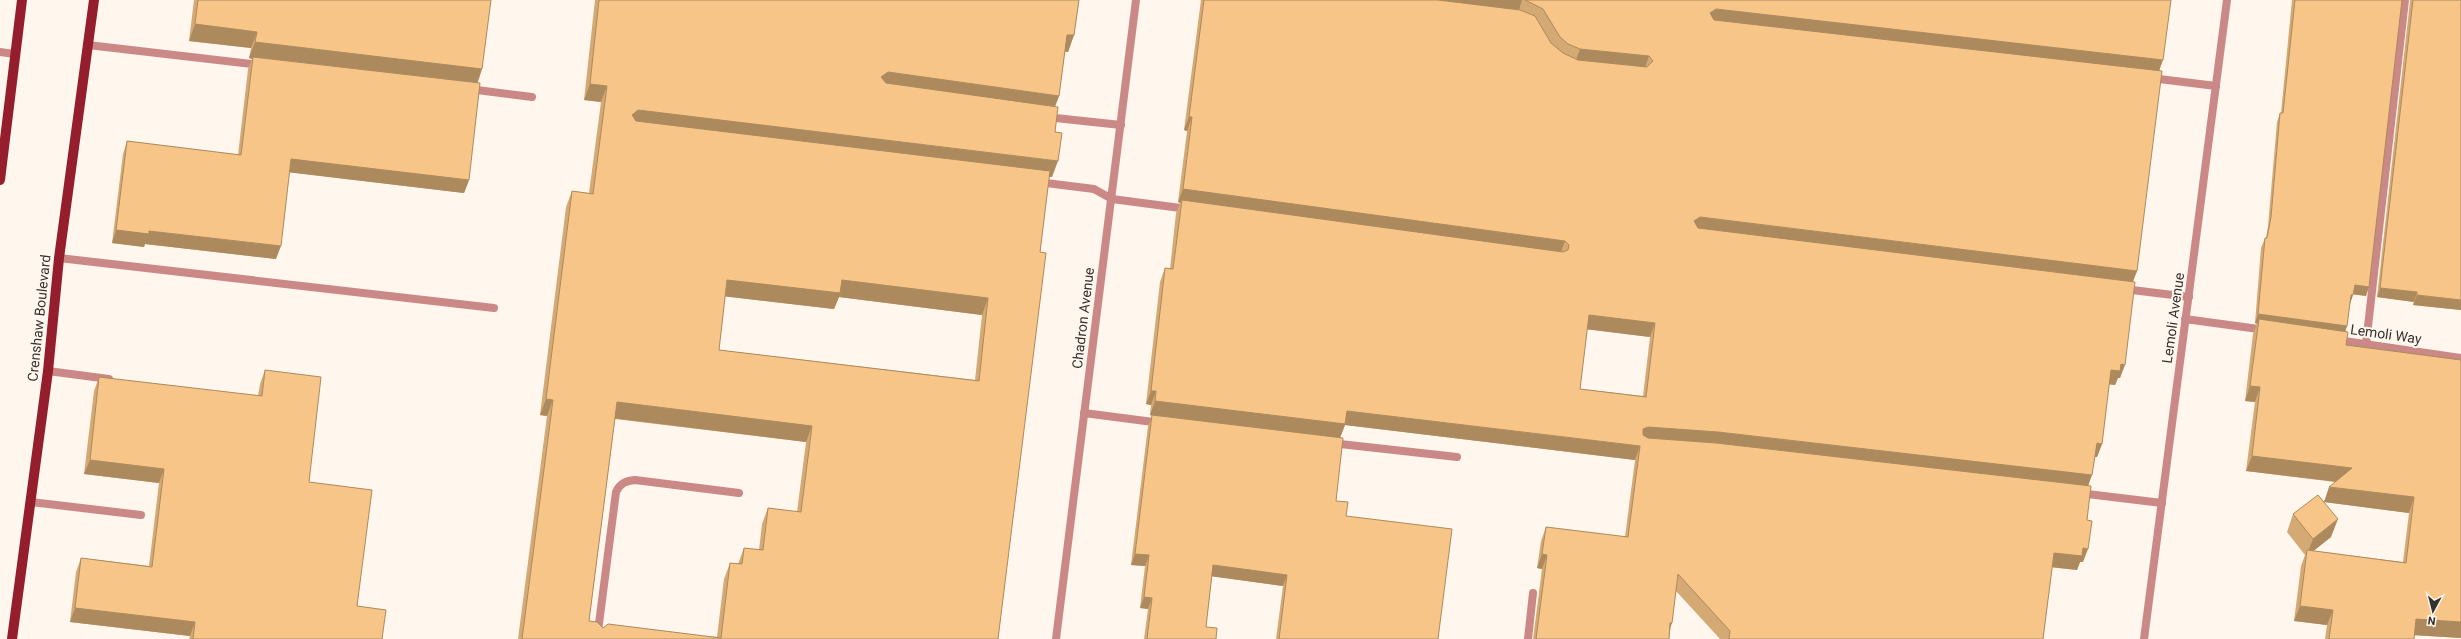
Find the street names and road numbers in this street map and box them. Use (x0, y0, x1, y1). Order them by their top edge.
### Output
street label: Crenshaw Boulevard (24, 254, 54, 382)
street label: Chadron Avenue (1069, 266, 1097, 370)
street label: Lemoli Avenue (2159, 272, 2187, 364)
street label: Lemoli Way (2349, 321, 2423, 347)

